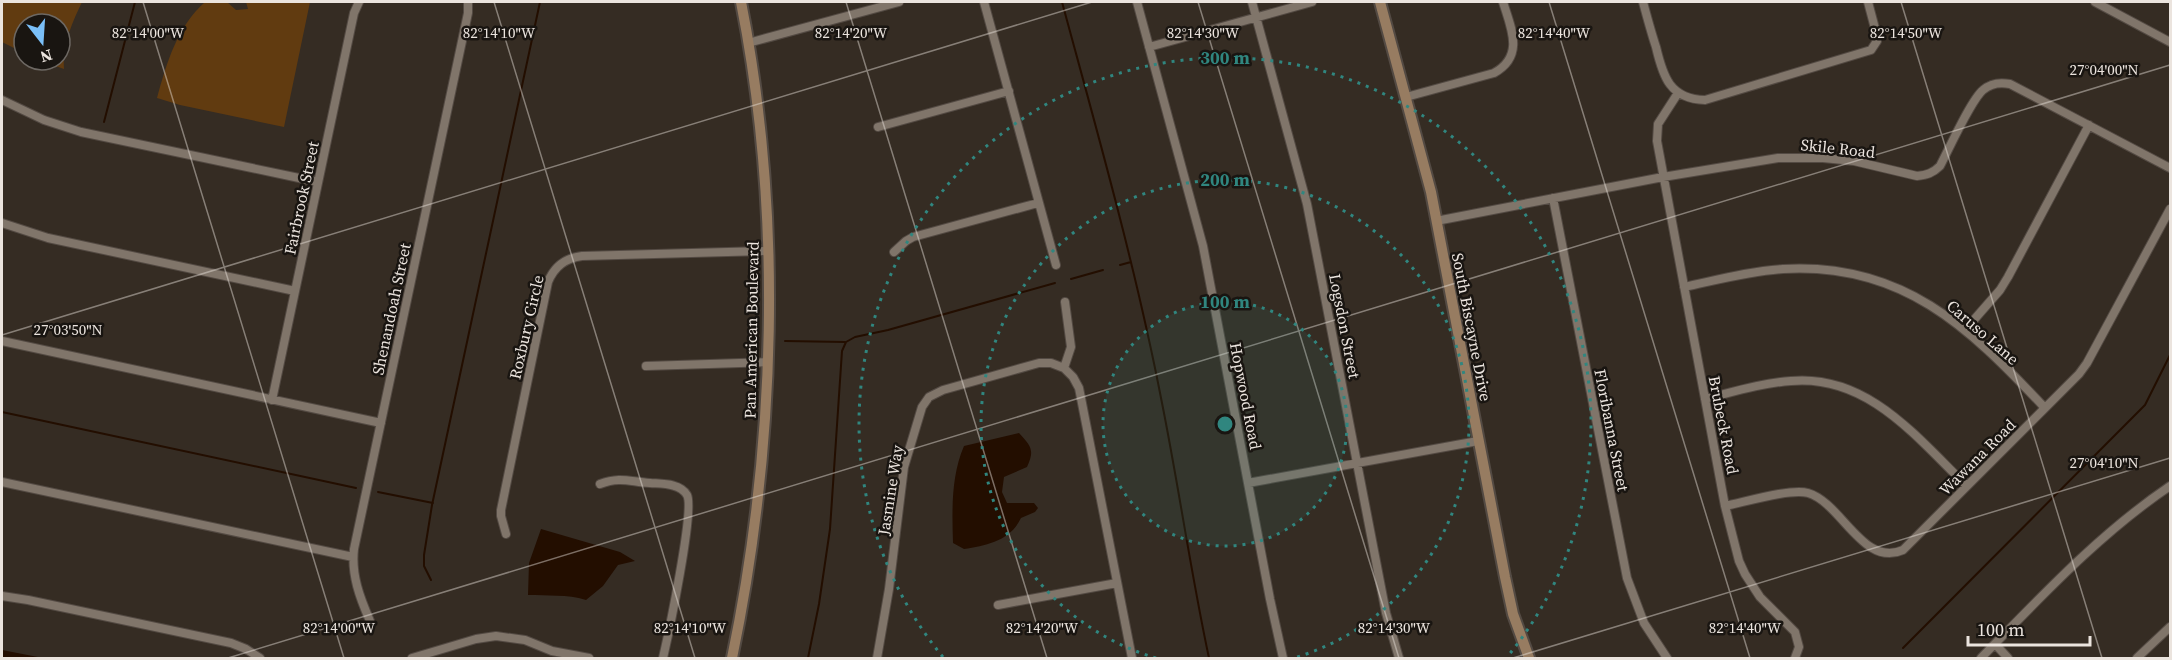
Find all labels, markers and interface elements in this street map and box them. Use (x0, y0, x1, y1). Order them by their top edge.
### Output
north arrow (12, 12, 72, 72)
text: 82°14'00"W (112, 22, 185, 43)
text: 82°14'10"W (463, 22, 536, 43)
text: 82°14'20"W (815, 22, 888, 43)
text: 82°14'30"W (1167, 22, 1240, 43)
text: 82°14'40"W (1518, 22, 1591, 43)
text: 82°14'50"W (1870, 22, 1943, 43)
text: N (37, 44, 55, 69)
text: 300 m (1200, 45, 1250, 70)
text: 27°04'00"N (2069, 59, 2139, 80)
street label: Skile Road (1800, 133, 1876, 163)
street label: Fairbrook Street (278, 139, 324, 257)
text: 200 m (1200, 167, 1250, 192)
street label: Shenandoah Street (366, 240, 416, 377)
street label: Pan American Boulevard (738, 241, 764, 419)
street label: South Biscayne Drive (1447, 251, 1497, 403)
street label: Logsdon Street (1324, 272, 1366, 381)
street label: Roxbury Circle (503, 273, 549, 381)
text: 100 m (1200, 289, 1250, 314)
street label: Caruso Lane (1942, 294, 2024, 370)
text: 27°03'50"N (33, 319, 103, 340)
street label: Hopwood Road (1225, 341, 1267, 451)
street label: Floribanna Street (1589, 367, 1635, 494)
street label: Brubeck Road (1704, 374, 1744, 476)
centre of rings (1215, 414, 1235, 434)
street label: Wawana Road (1934, 414, 2020, 500)
street label: Jasmine Way (872, 442, 908, 538)
text: 27°04'10"N (2069, 452, 2139, 473)
scale bar (1968, 609, 2090, 647)
text: 82°14'00"W (303, 617, 376, 638)
text: 82°14'10"W (654, 617, 727, 638)
text: 82°14'20"W (1006, 617, 1079, 638)
text: 82°14'30"W (1358, 617, 1431, 638)
text: 82°14'40"W (1709, 617, 1782, 638)
text: 100 m (1977, 617, 2024, 642)

